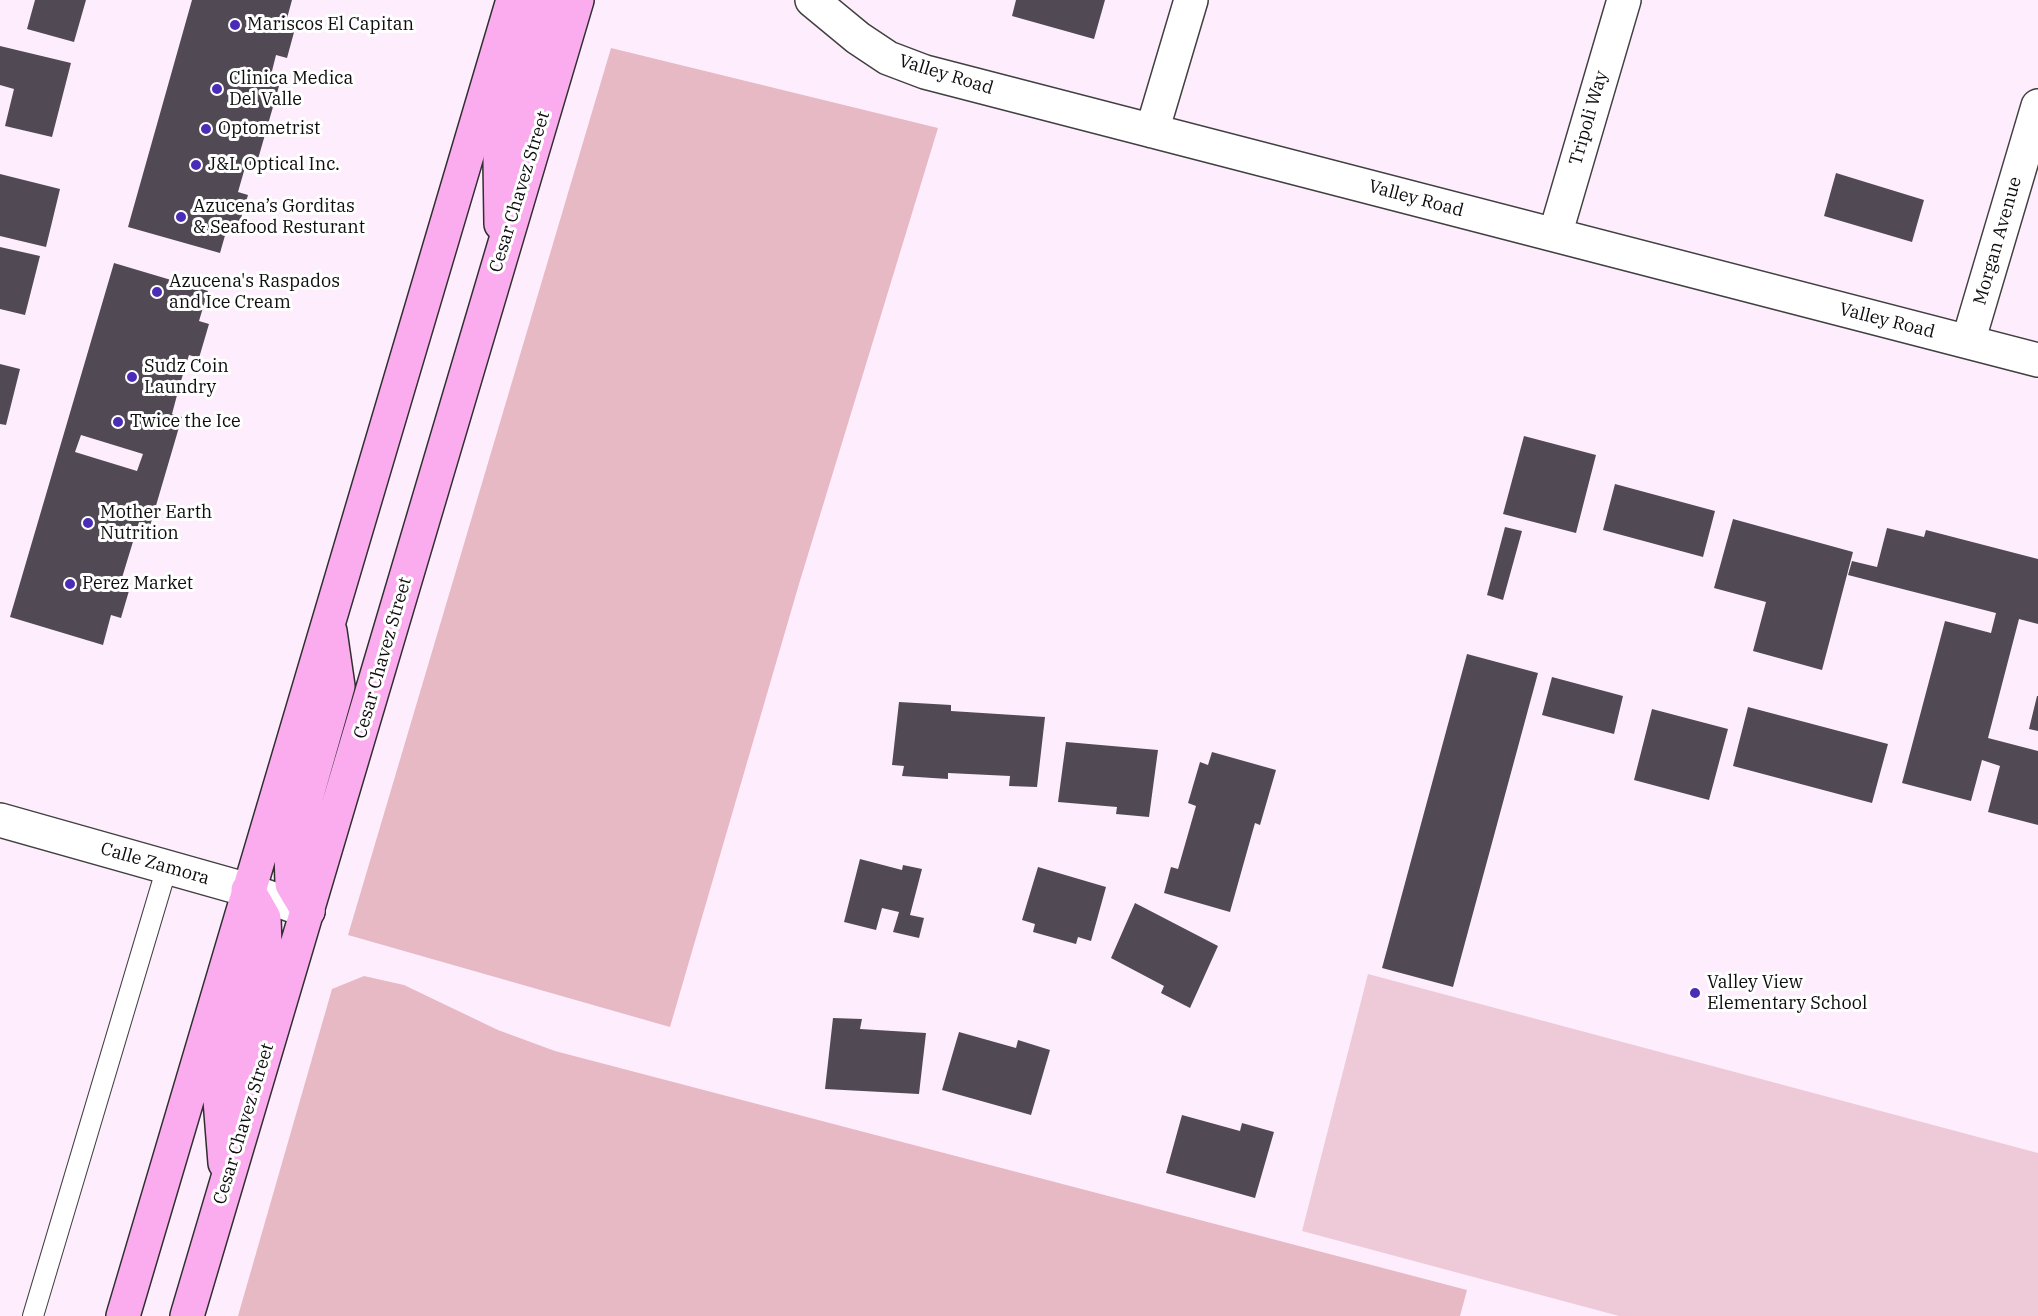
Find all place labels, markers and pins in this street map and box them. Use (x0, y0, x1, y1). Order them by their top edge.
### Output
place label: Mariscos El Capitan (247, 14, 414, 36)
marker: Mariscos El Capitan (228, 18, 242, 32)
place label: Clinica Medica Del Valle (229, 68, 353, 110)
marker: Clinica Medica Del Valle (210, 82, 224, 96)
place label: Optometrist (218, 118, 320, 140)
marker: Optometrist (199, 122, 213, 136)
place label: J&L Optical Inc. (208, 154, 340, 176)
marker: J&L Optical Inc. (189, 158, 203, 172)
place label: Azucena’s Gorditas & Seafood Resturant (193, 196, 365, 238)
marker: Azucena’s Gorditas & Seafood Resturant (174, 210, 188, 224)
place label: Azucena's Raspados and Ice Cream (169, 271, 340, 314)
marker: Azucena's Raspados and Ice Cream (150, 285, 164, 299)
place label: Sudz Coin Laundry (144, 356, 229, 398)
marker: Sudz Coin Laundry (125, 370, 139, 384)
place label: Twice the Ice (130, 411, 241, 433)
marker: Twice the Ice (111, 415, 125, 429)
place label: Mother Earth Nutrition (100, 502, 212, 544)
marker: Mother Earth Nutrition (81, 516, 95, 530)
place label: Perez Market (82, 573, 193, 595)
marker: Perez Market (63, 577, 77, 591)
place label: Valley View Elementary School (1707, 972, 1867, 1014)
marker: Valley View Elementary School (1688, 986, 1702, 1000)

